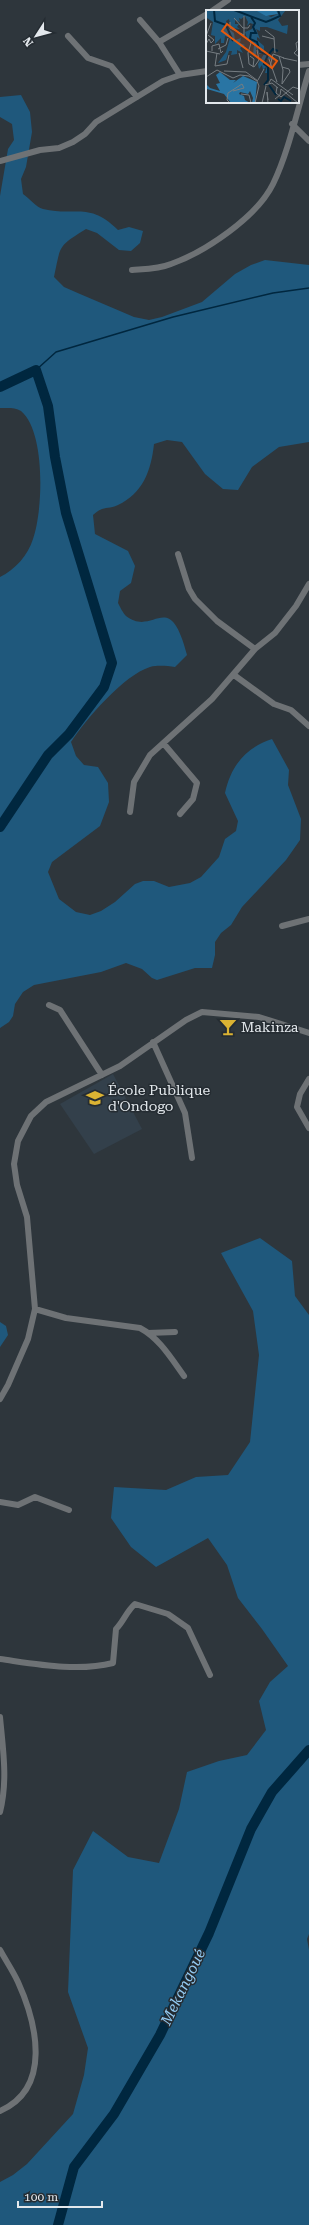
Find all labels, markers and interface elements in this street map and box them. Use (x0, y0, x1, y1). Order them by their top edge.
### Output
inset map (206, 10, 299, 103)
north arrow (16, 16, 56, 56)
text: N (20, 34, 36, 49)
bar icon: Makinza (218, 1017, 238, 1037)
place label: Makinza (241, 1019, 299, 1035)
place label: École Publique d'Ondogo (108, 1082, 210, 1114)
school or university icon: École Publique d'Ondogo (85, 1088, 105, 1108)
water label: Mekangoué (156, 1946, 209, 2029)
scale bar (18, 2183, 102, 2209)
text: 100 m (24, 2190, 58, 2204)

